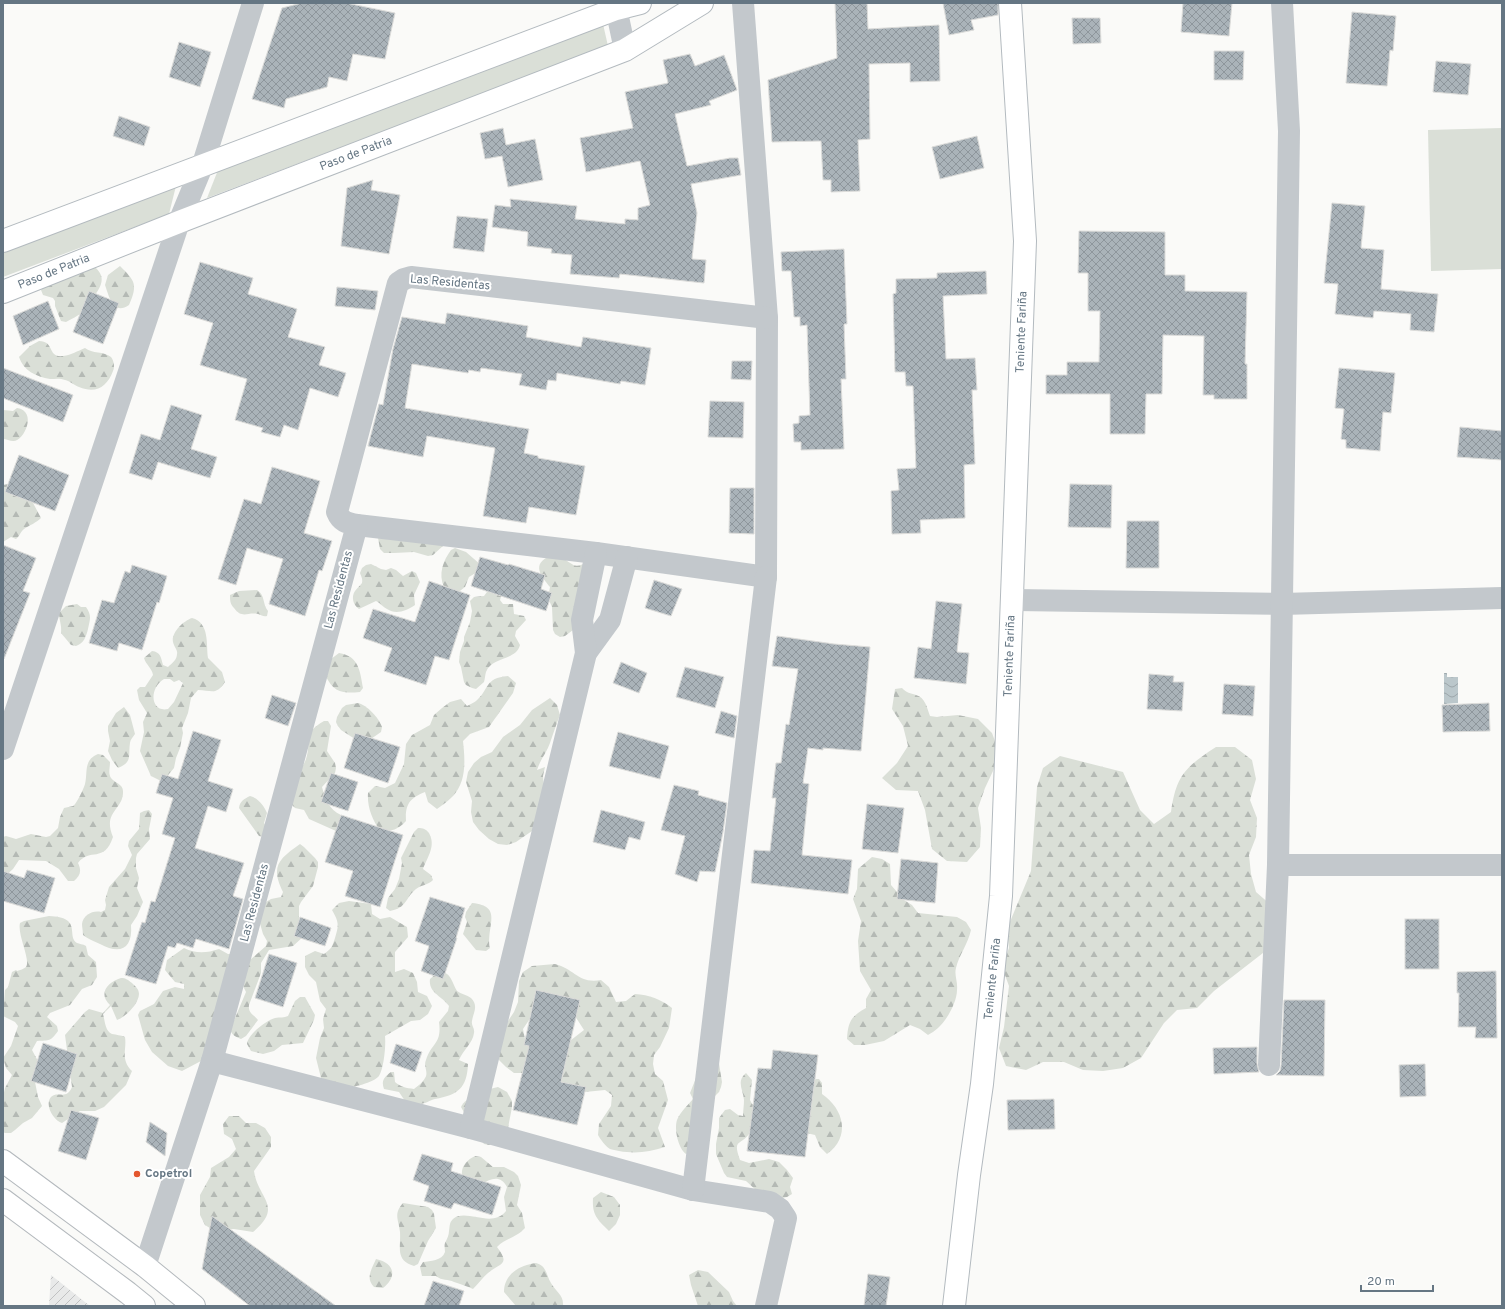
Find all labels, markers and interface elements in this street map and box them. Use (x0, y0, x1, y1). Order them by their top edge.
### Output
street label: Paso de Patria (318, 133, 394, 175)
street label: Paso de Patria (16, 250, 92, 294)
street label: Las Residentas (409, 272, 491, 294)
street label: Teniente Fariña (1013, 291, 1031, 373)
street label: Las Residentas (321, 549, 357, 631)
street label: Teniente Fariña (1001, 615, 1019, 697)
street label: Las Residentas (237, 862, 273, 944)
street label: Teniente Fariña (981, 937, 1005, 1021)
place label: Copetrol (145, 1166, 192, 1182)
marker: Copetrol (132, 1169, 142, 1179)
scale bar (1361, 1267, 1433, 1293)
text: 20 m (1367, 1274, 1395, 1290)

